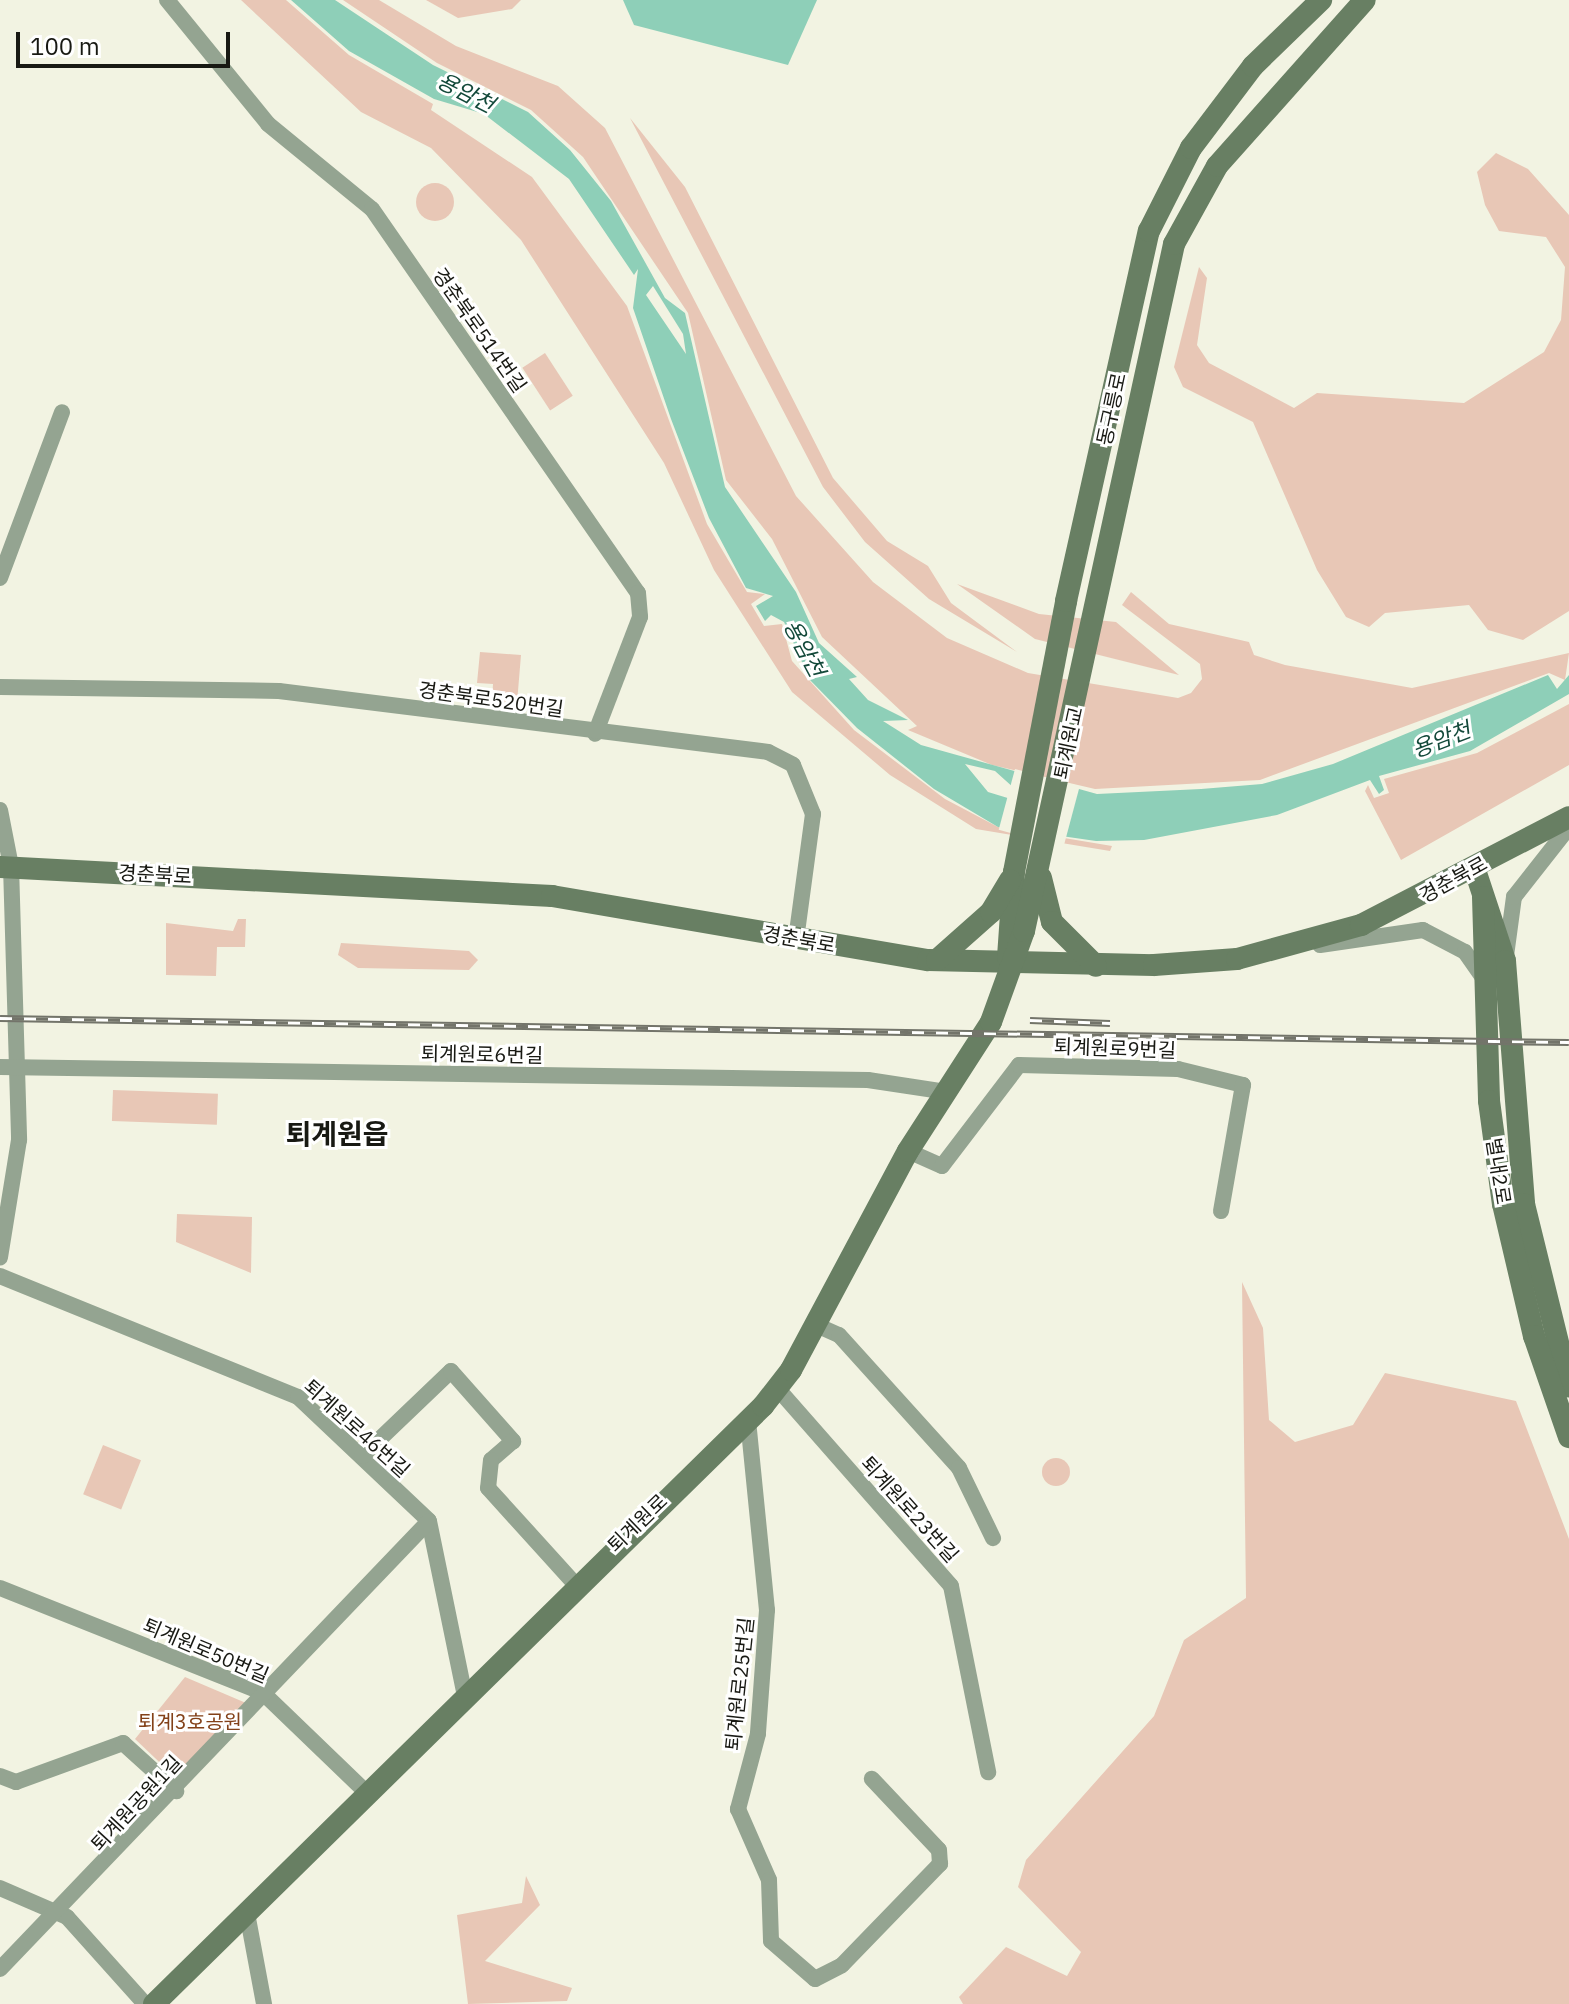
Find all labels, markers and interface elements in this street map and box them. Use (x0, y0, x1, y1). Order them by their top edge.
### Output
scale bar (20, 16, 234, 66)
text: 100 m (30, 30, 100, 62)
water label: 용암천 (433, 66, 499, 118)
street label: 경춘북로514번길 (428, 263, 532, 397)
street label: 동구릉로 (1092, 371, 1130, 447)
water label: 용암천 (779, 615, 831, 681)
street label: 경춘북로520번길 (417, 677, 565, 721)
street label: 퇴계원교 (1049, 705, 1087, 781)
water label: 용암천 (1408, 716, 1474, 762)
street label: 경춘북로 (1415, 851, 1491, 907)
street label: 경춘북로 (118, 860, 192, 888)
street label: 경춘북로 (761, 921, 837, 957)
street label: 퇴계원로9번길 (1053, 1034, 1177, 1062)
street label: 퇴계원로6번길 (421, 1041, 543, 1067)
district label: 퇴계원읍 (285, 1117, 389, 1151)
street label: 별내2로 (1482, 1136, 1516, 1206)
street label: 퇴계원로46번길 (299, 1374, 415, 1482)
street label: 퇴계원로23번길 (856, 1451, 964, 1567)
street label: 퇴계원로 (602, 1489, 672, 1557)
street label: 퇴계원로50번길 (139, 1613, 273, 1687)
street label: 퇴계원로25번길 (720, 1616, 758, 1752)
park label: 퇴계3호공원 (138, 1709, 242, 1733)
street label: 퇴계원공원1길 (85, 1750, 187, 1856)

